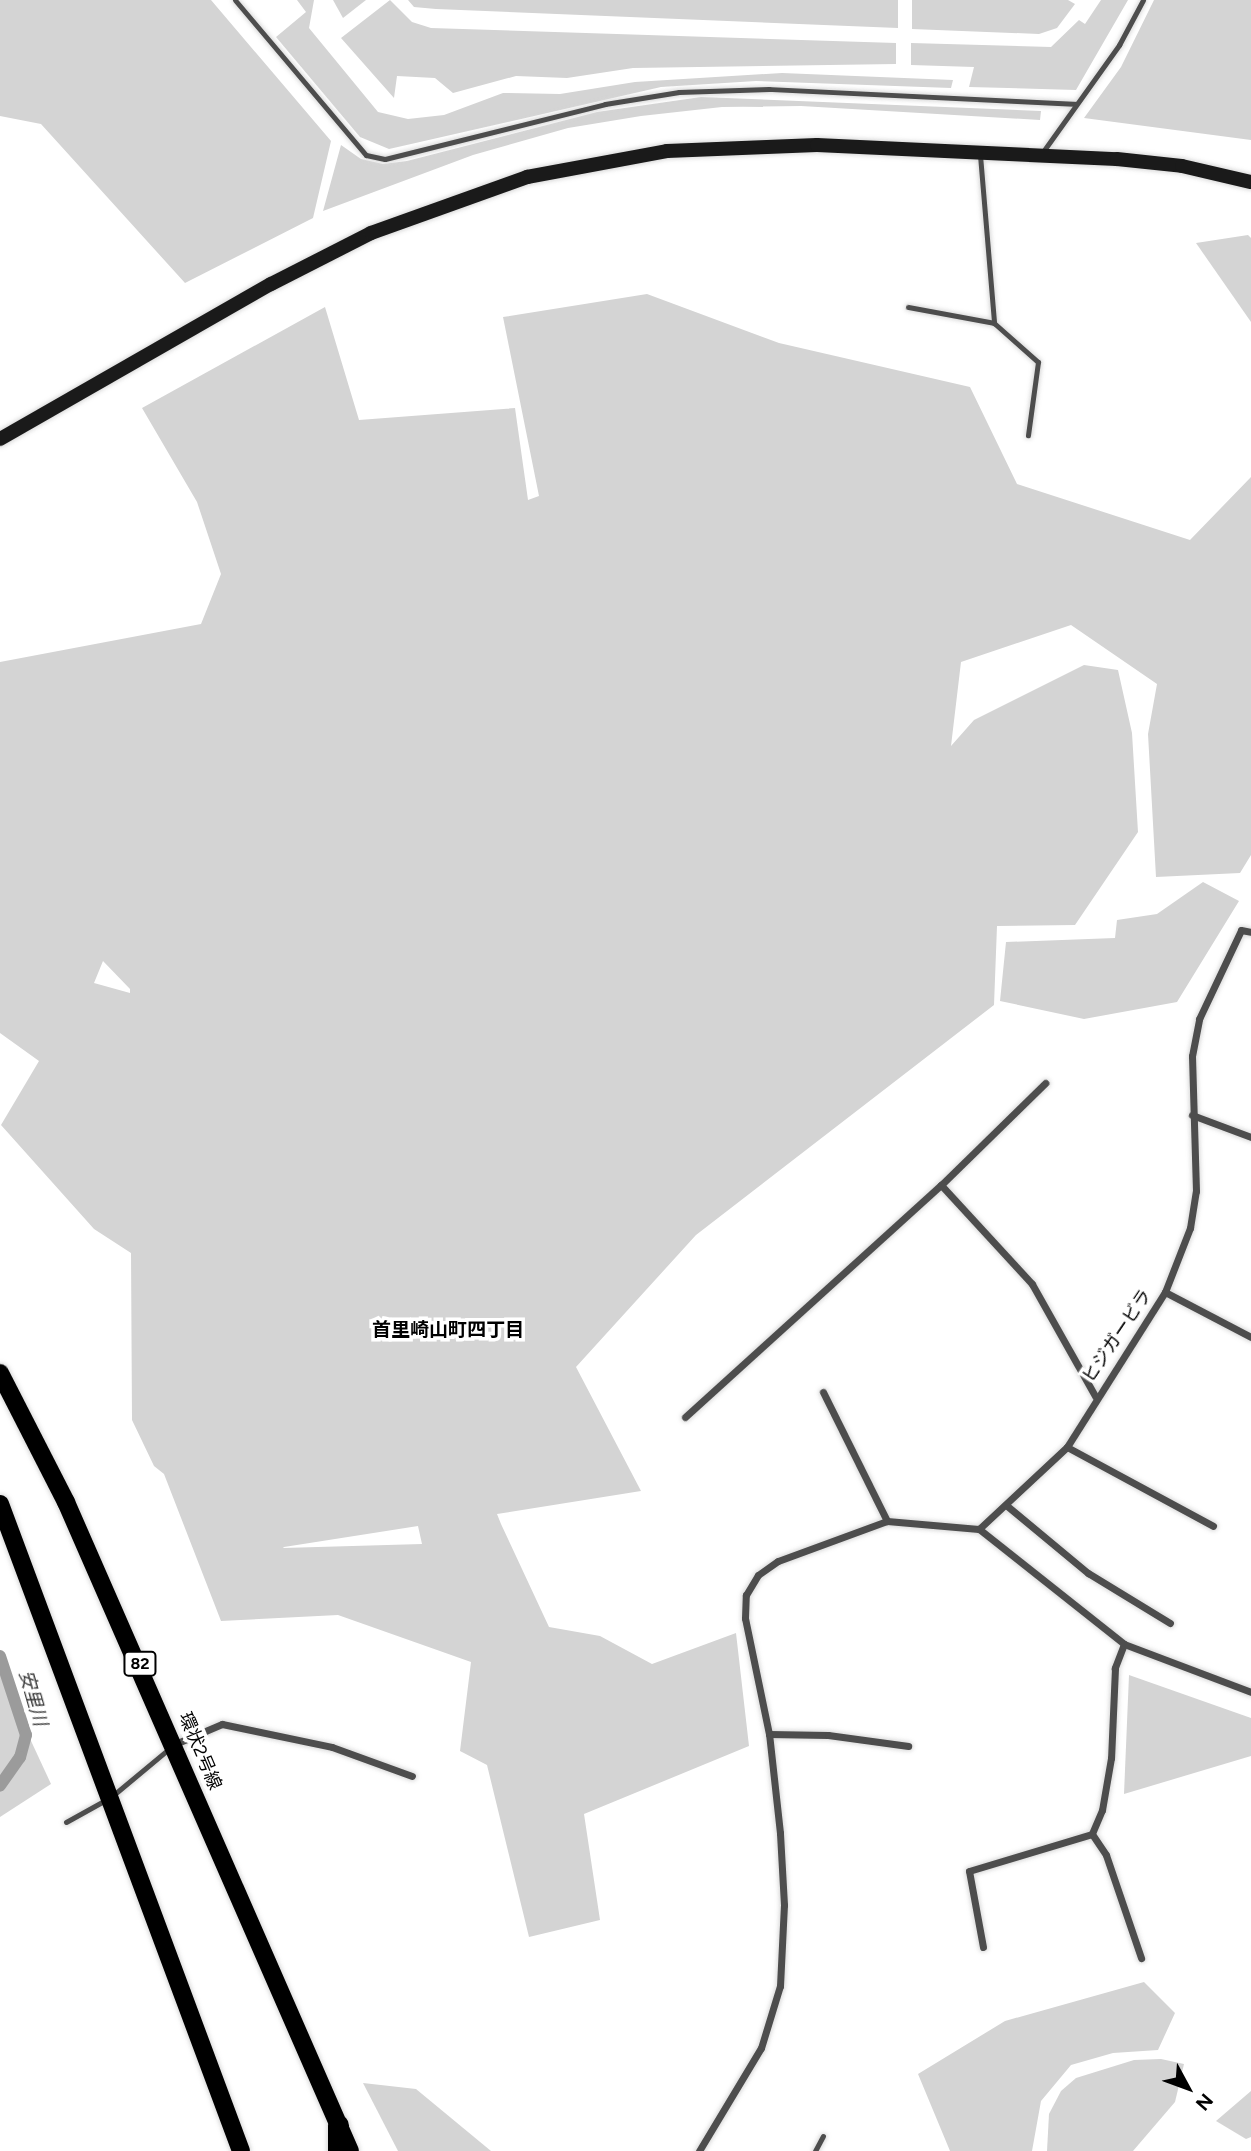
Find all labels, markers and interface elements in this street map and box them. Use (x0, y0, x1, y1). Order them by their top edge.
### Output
street label: ヒジガービラ (1078, 1285, 1156, 1387)
district label: 首里崎山町四丁目 (372, 1319, 524, 1341)
road number: 82 (122, 1652, 158, 1676)
water label: 安里川 (14, 1667, 52, 1729)
street label: 環状2号線 (174, 1709, 226, 1793)
north arrow (1153, 2053, 1223, 2123)
text: N (1191, 2089, 1218, 2115)

